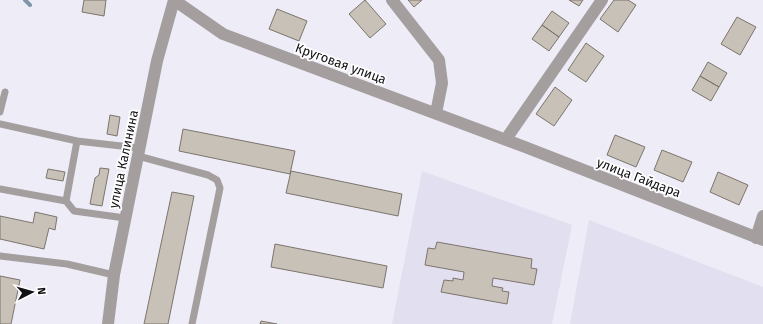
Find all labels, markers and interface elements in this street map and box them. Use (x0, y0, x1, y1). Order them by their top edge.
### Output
street label: Круговая улица (293, 40, 388, 87)
street label: улица Калинина (106, 109, 141, 210)
street label: улица Гайдара (595, 155, 683, 200)
north arrow (12, 272, 52, 312)
text: N (35, 287, 48, 295)

